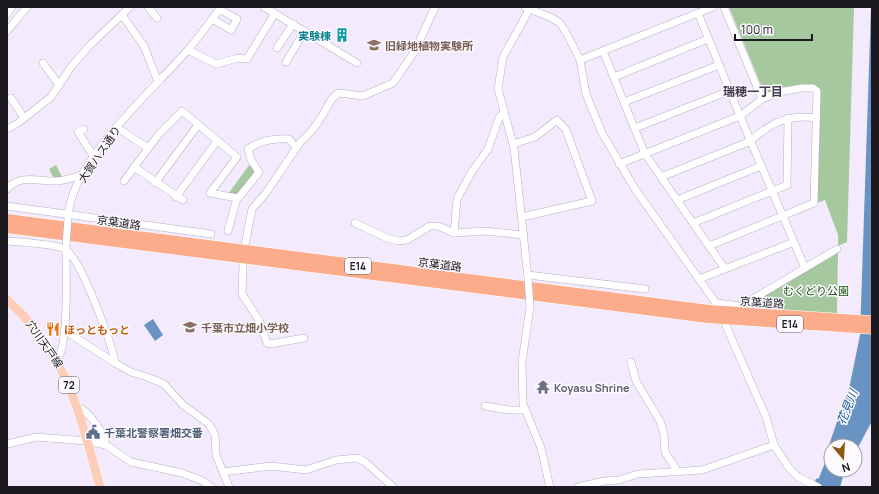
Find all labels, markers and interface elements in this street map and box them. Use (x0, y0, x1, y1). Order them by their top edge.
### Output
scale bar (735, 16, 812, 42)
text: 100 m (741, 21, 773, 38)
building icon: 実験棟 (334, 27, 350, 43)
place label: 実験棟 (298, 28, 331, 43)
school or university icon: 旧緑地植物実験所 (366, 37, 382, 53)
place label: 旧緑地植物実験所 (385, 38, 473, 53)
district label: 瑞穂一丁目 (723, 83, 783, 100)
street label: 大賀ハス通り (74, 122, 124, 186)
street label: 京葉道路 (96, 212, 142, 232)
street label: 京葉道路 (417, 254, 463, 274)
road number: E14 (345, 258, 371, 274)
park label: むくどり公園 (783, 283, 849, 298)
street label: 京葉道路 (740, 293, 784, 311)
road number: E14 (777, 316, 803, 332)
street label: 穴川天戸線 (23, 317, 67, 371)
school or university icon: 千葉市立畑小学校 (182, 319, 198, 335)
place label: 千葉市立畑小学校 (201, 320, 289, 335)
restaurant icon: ほっともっと (45, 321, 61, 337)
place label: ほっともっと (64, 322, 130, 337)
road number: 72 (59, 377, 79, 393)
temple icon: Koyasu Shrine (535, 379, 551, 395)
place label: Koyasu Shrine (554, 380, 630, 395)
water label: 花見川 (832, 385, 862, 427)
public building icon: 千葉北警察署畑交番 (85, 424, 101, 440)
place label: 千葉北警察署畑交番 (104, 425, 203, 440)
north arrow (823, 438, 863, 478)
text: N (840, 460, 852, 476)

